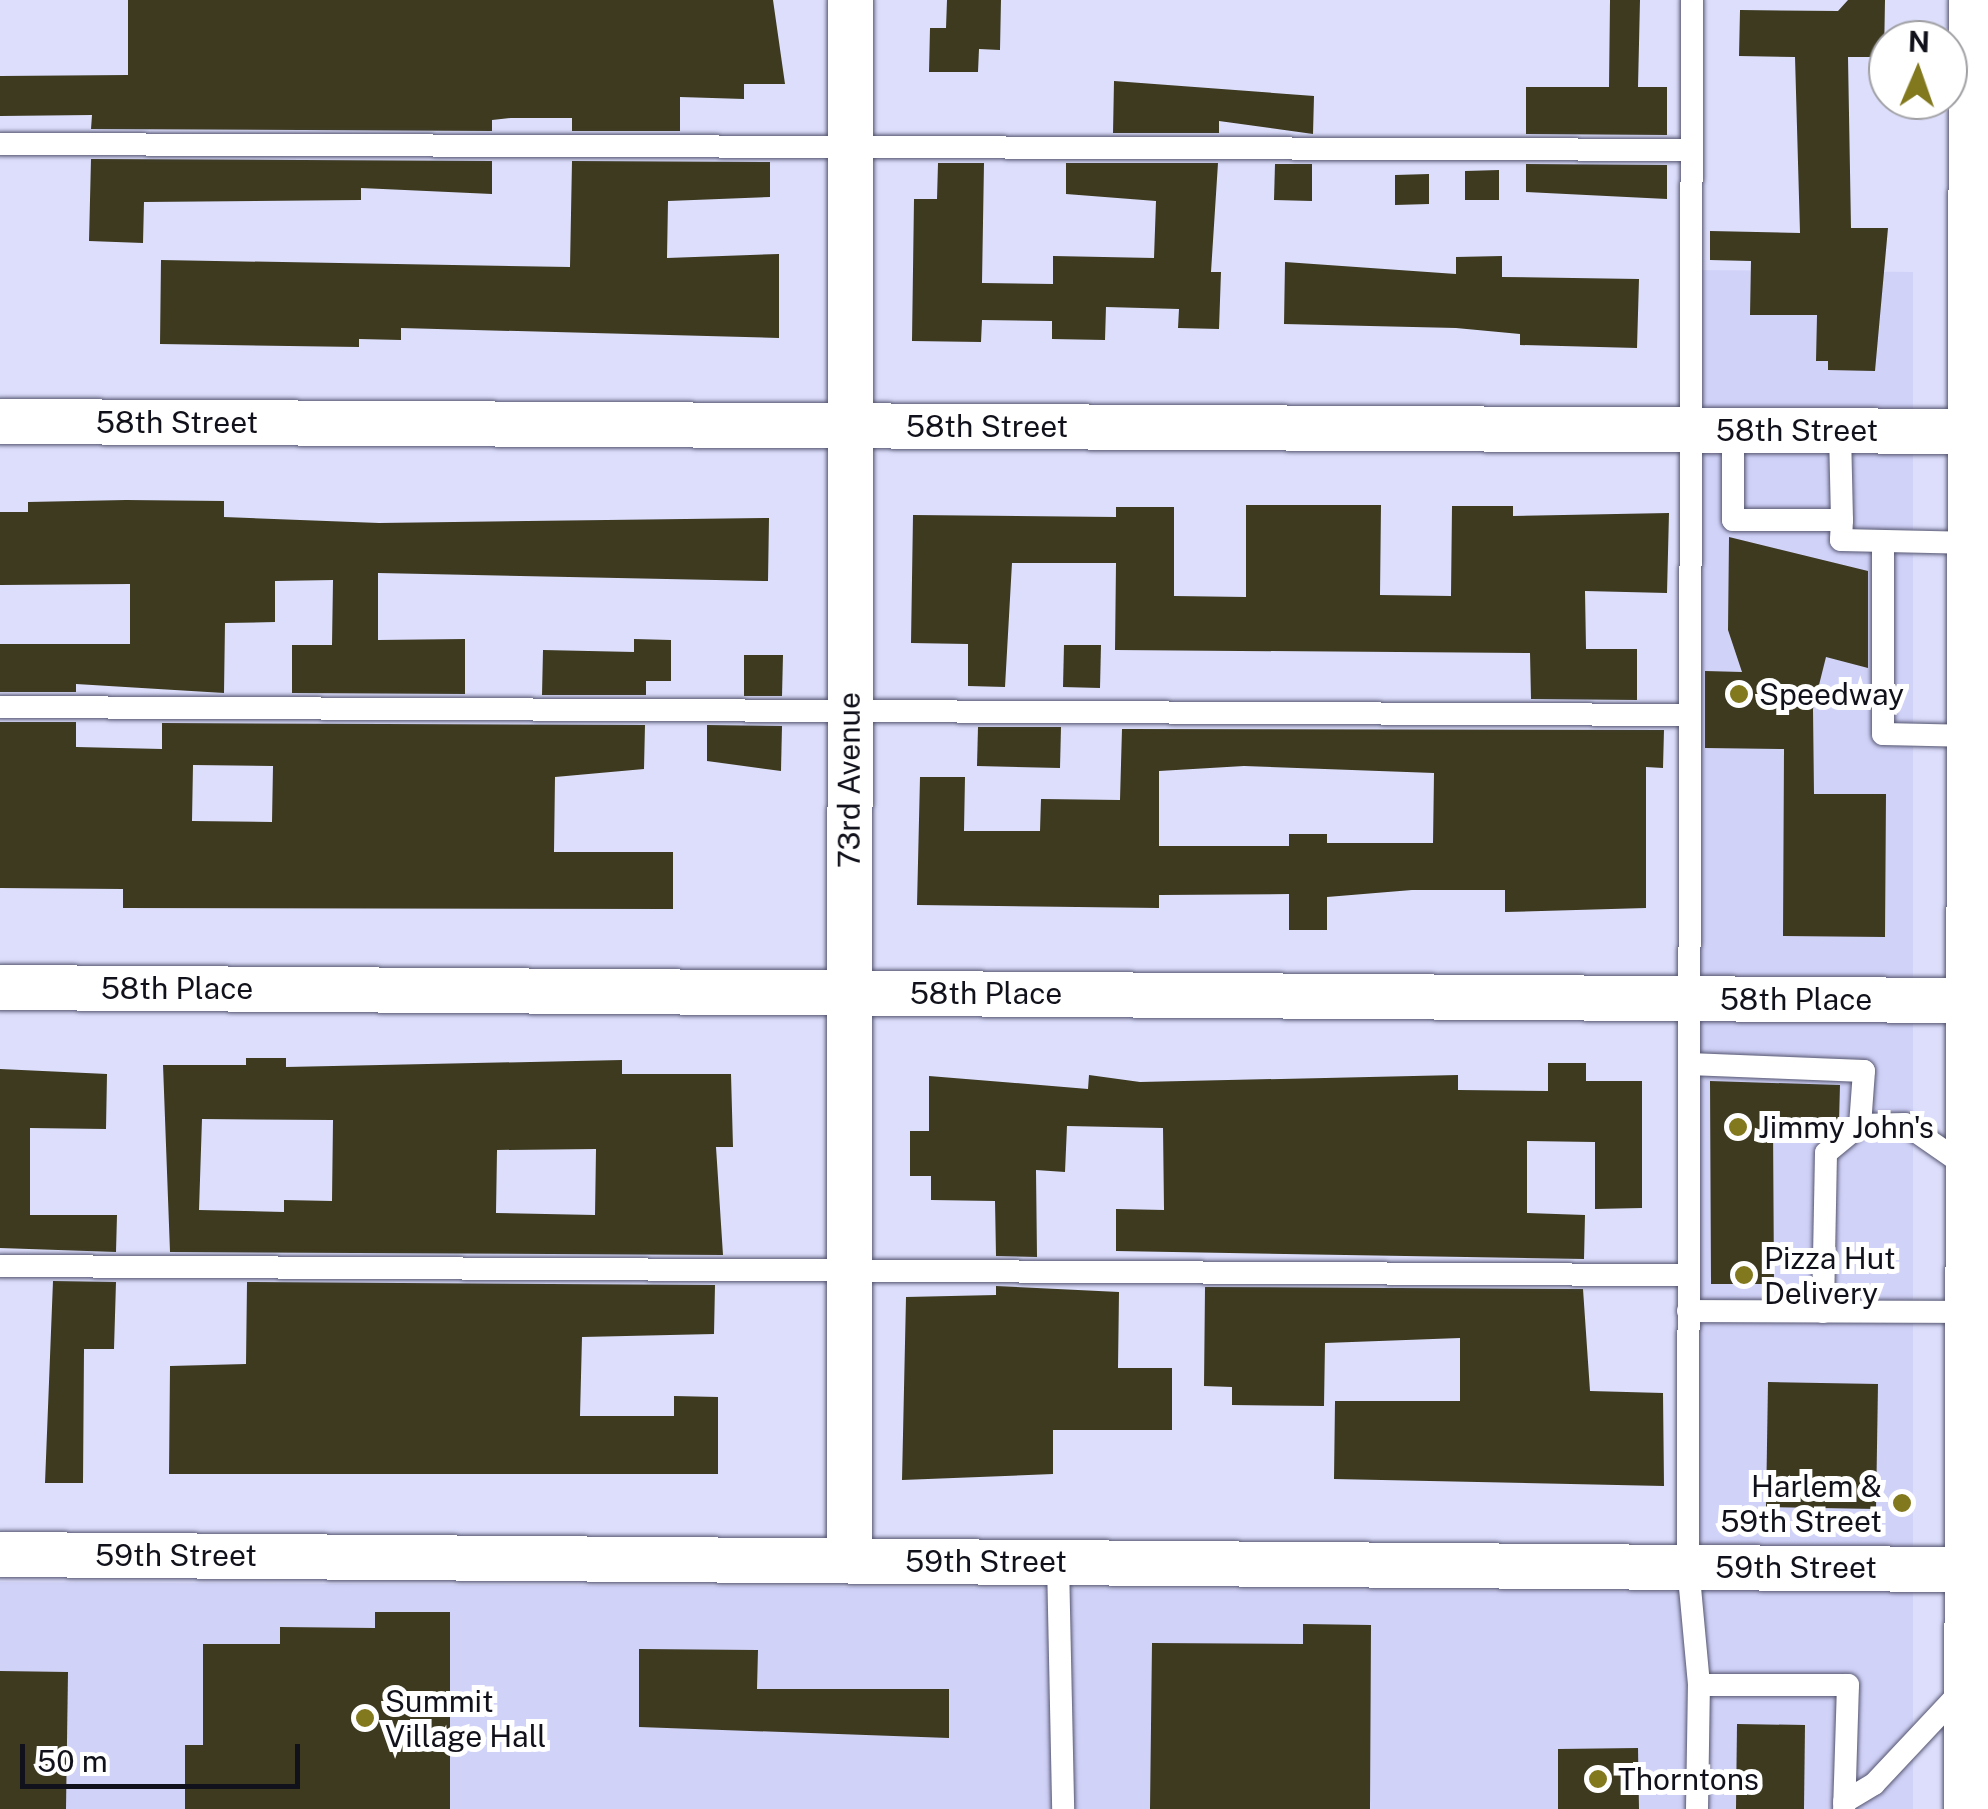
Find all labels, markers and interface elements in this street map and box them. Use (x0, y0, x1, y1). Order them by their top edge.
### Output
north arrow (1868, 20, 1968, 120)
text: N (1907, 25, 1931, 58)
street label: 58th Street (96, 404, 258, 440)
street label: 58th Street (906, 408, 1068, 444)
street label: 58th Street (1716, 412, 1878, 448)
place label: Speedway (1759, 676, 1904, 712)
marker: Speedway (1728, 683, 1750, 705)
street label: 73rd Avenue (831, 692, 867, 868)
street label: 58th Place (101, 970, 253, 1006)
street label: 58th Place (910, 975, 1062, 1011)
street label: 58th Place (1720, 981, 1872, 1017)
place label: Jimmy John's (1758, 1109, 1934, 1145)
marker: Jimmy John's (1727, 1116, 1749, 1138)
place label: Pizza Hut Delivery (1764, 1240, 1896, 1310)
marker: Pizza Hut Delivery (1733, 1264, 1755, 1286)
place label: Harlem & 59th Street (1720, 1468, 1882, 1538)
marker: Harlem & 59th Street (1891, 1492, 1913, 1514)
street label: 59th Street (95, 1537, 257, 1573)
street label: 59th Street (905, 1543, 1067, 1579)
street label: 59th Street (1715, 1549, 1877, 1585)
place label: Summit Village Hall (385, 1683, 547, 1754)
marker: Summit Village Hall (354, 1707, 376, 1729)
scale bar (25, 1724, 305, 1786)
text: 50 m (37, 1743, 108, 1779)
place label: Thorntons (1618, 1761, 1759, 1797)
marker: Thorntons (1587, 1768, 1609, 1790)

